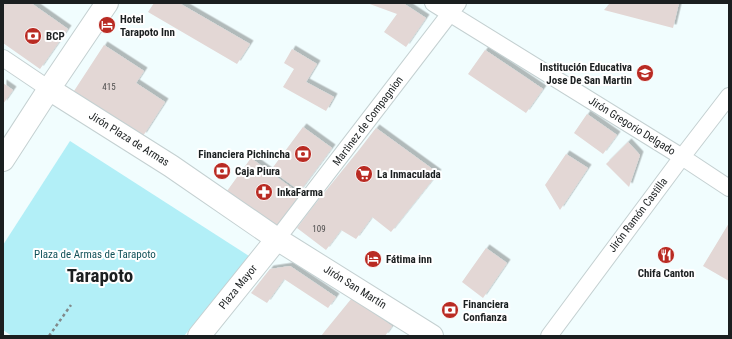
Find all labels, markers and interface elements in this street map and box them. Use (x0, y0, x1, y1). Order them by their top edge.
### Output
place label: Hotel Tarapoto Inn (120, 13, 175, 39)
hotel icon: Hotel Tarapoto Inn (97, 15, 117, 35)
bank icon: BCP (23, 26, 43, 46)
place label: BCP (46, 30, 65, 43)
place label: Institución Educativa Jose De San Martin (540, 61, 632, 87)
school or university icon: Institución Educativa Jose De San Martin (635, 63, 655, 83)
street label: Martinez de Compagnion (330, 74, 406, 168)
house number: 415 (102, 82, 116, 92)
street label: Jirón Gregorio Delgado (586, 94, 678, 158)
street label: Jirón Plaza de Armas (86, 109, 172, 169)
bank icon: Financiera Pichincha (293, 144, 313, 164)
place label: Financiera Pichincha (198, 148, 290, 161)
bank icon: Caja Piura (212, 161, 232, 181)
supermarket icon: La Inmaculada (354, 164, 374, 184)
place label: Caja Piura (235, 165, 280, 178)
place label: La Inmaculada (377, 168, 441, 181)
street label: Jirón Ramón Castilla (606, 175, 670, 255)
pharmacy icon: InkaFarma (254, 182, 274, 202)
place label: InkaFarma (277, 186, 323, 199)
house number: 109 (312, 224, 326, 234)
restaurant icon: Chifa Canton (656, 245, 676, 265)
park label: Plaza de Armas de Tarapoto (34, 248, 156, 261)
hotel icon: Fátima inn (363, 249, 383, 269)
place label: Fátima inn (386, 253, 432, 266)
street label: Plaza Mayor (216, 262, 260, 312)
street label: Jirón San Martín (321, 263, 389, 311)
district label: Tarapoto (67, 264, 133, 287)
place label: Chifa Canton (638, 267, 694, 280)
place label: Financiera Confianza (463, 298, 509, 324)
bank icon: Financiera Confianza (440, 300, 460, 320)

